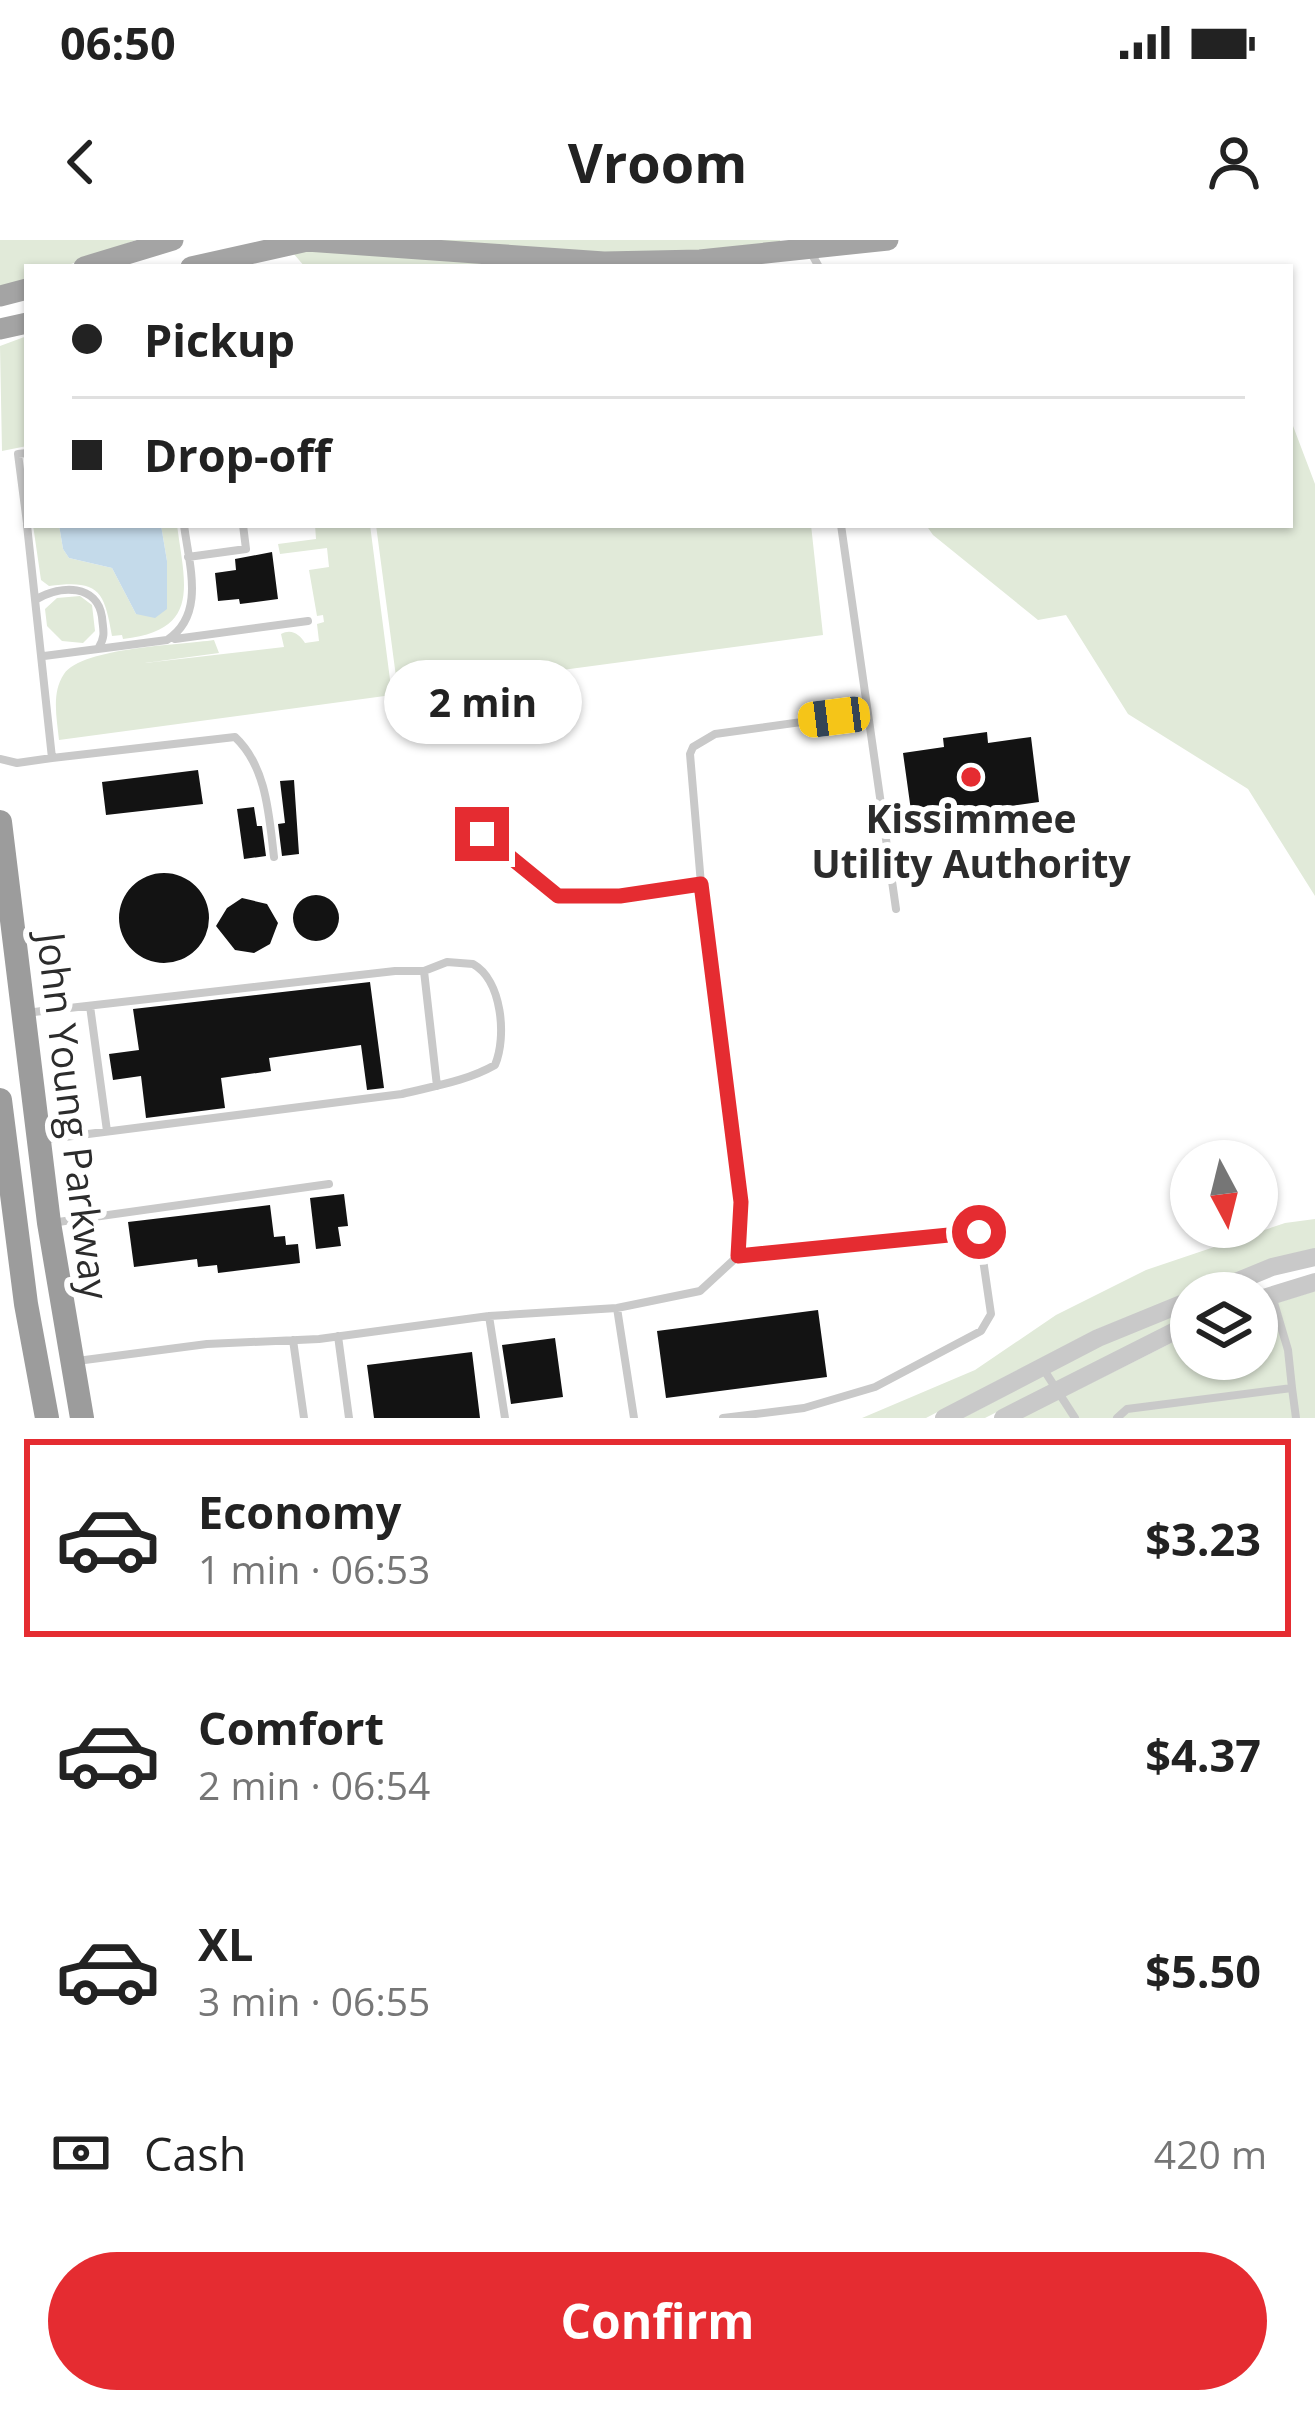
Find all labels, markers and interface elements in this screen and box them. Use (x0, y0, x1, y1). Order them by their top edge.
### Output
text: 06:50 (60, 12, 176, 73)
text: Vroom (568, 125, 747, 199)
icon: back (48, 129, 114, 195)
icon: person (1201, 129, 1267, 195)
text: Pickup (144, 309, 295, 370)
text: Drop-off (144, 424, 331, 485)
callout: 2 min (383, 660, 581, 744)
text: 2 min (429, 675, 537, 728)
car (796, 695, 872, 739)
marker: Kissimmee Utility Authority (958, 764, 984, 790)
place label: Kissimmee Utility Authority (811, 791, 1131, 889)
route end (455, 807, 509, 861)
street label: John Young Parkway (25, 925, 123, 1303)
north arrow (1170, 1140, 1278, 1248)
map controls (1170, 1140, 1278, 1380)
route start (952, 1205, 1006, 1259)
button: layers (1170, 1272, 1278, 1380)
text: Economy (198, 1481, 401, 1542)
icon: car (54, 1484, 162, 1592)
text: $3.23 (1145, 1508, 1261, 1569)
text: 1 min · 06:53 (198, 1542, 430, 1595)
text: Comfort (198, 1697, 384, 1758)
icon: car (54, 1700, 162, 1808)
text: $4.37 (1145, 1724, 1261, 1785)
text: 2 min · 06:54 (198, 1758, 430, 1811)
text: XL (198, 1913, 253, 1974)
icon: car (54, 1916, 162, 2024)
text: $5.50 (1145, 1940, 1261, 2001)
text: 3 min · 06:55 (198, 1974, 430, 2027)
icon: cash (48, 2120, 114, 2186)
text: Cash (144, 2123, 246, 2184)
text: 420 m (1154, 2127, 1267, 2180)
button: Confirm (48, 2252, 1267, 2390)

